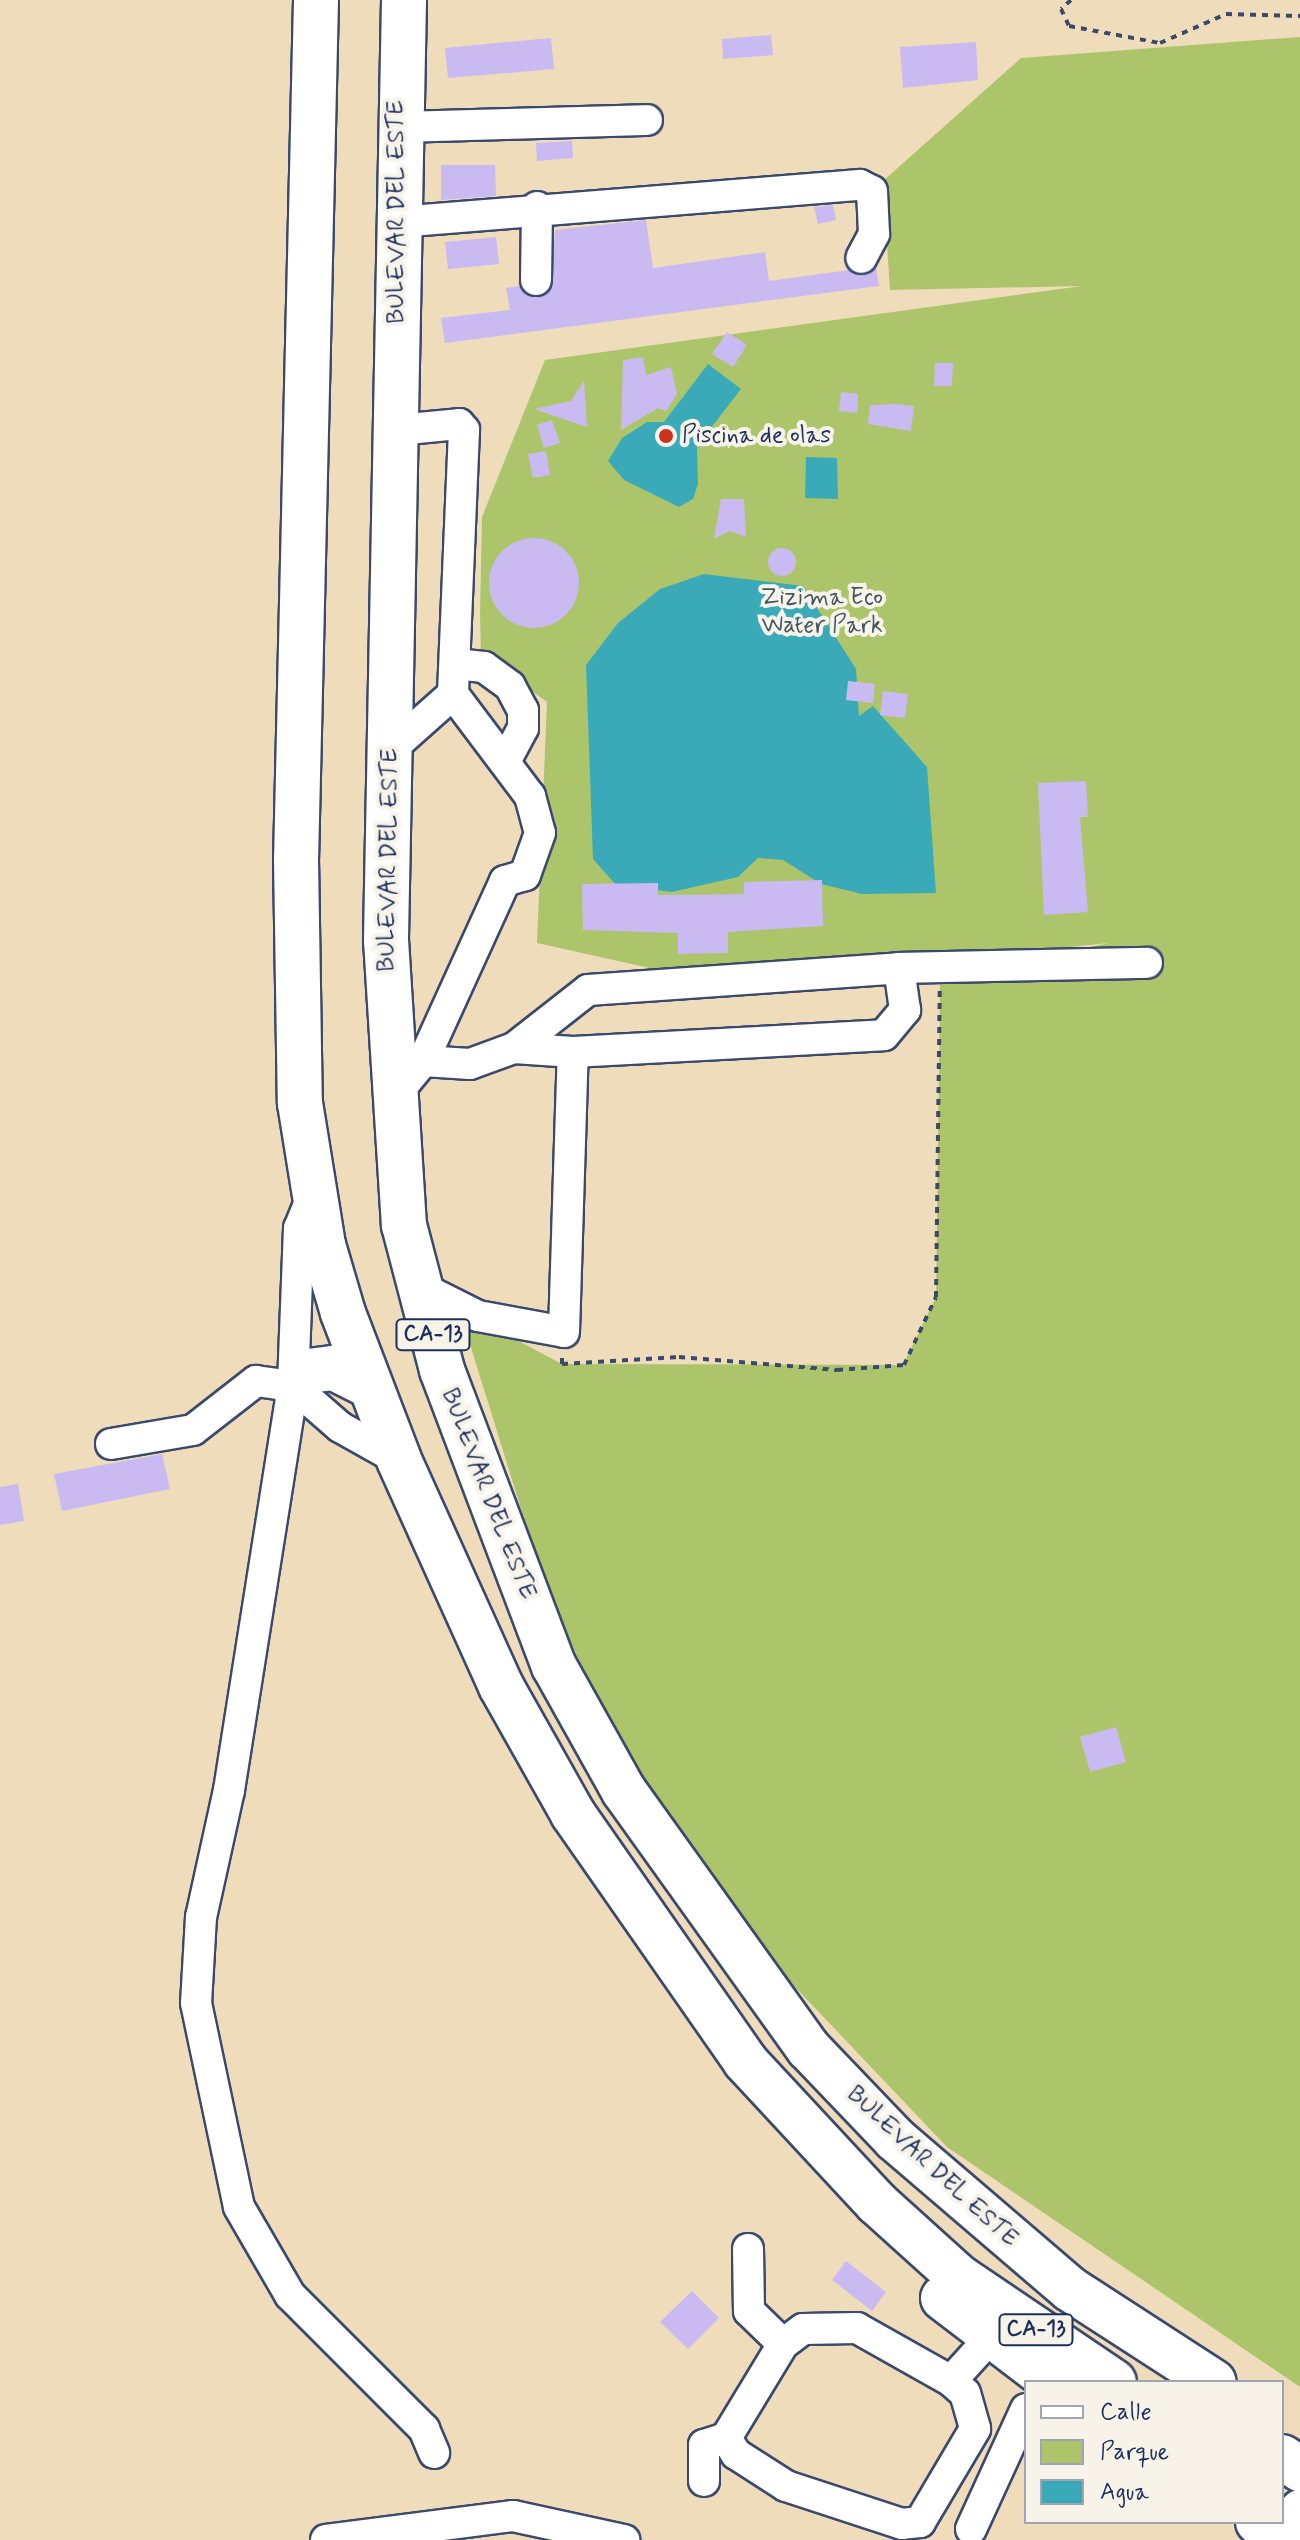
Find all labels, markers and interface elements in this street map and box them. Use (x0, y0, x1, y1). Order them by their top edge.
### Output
street label: BULEVAR DEL ESTE (383, 101, 411, 323)
place label: Piscina de olas (682, 422, 828, 450)
marker: Piscina de olas (657, 427, 675, 445)
park label: Zizima Eco Water Park (761, 584, 883, 640)
street label: BULEVAR DEL ESTE (373, 749, 405, 971)
road number: CA-13 (395, 1317, 471, 1353)
street label: BULEVAR DEL ESTE (435, 1385, 541, 1603)
street label: BULEVAR DEL ESTE (841, 2081, 1023, 2253)
road number: CA-13 (998, 2312, 1074, 2348)
legend (1024, 2380, 1284, 2524)
text: Calle (1100, 2397, 1152, 2428)
text: Parque (1100, 2437, 1169, 2468)
text: Agua (1100, 2477, 1149, 2508)

